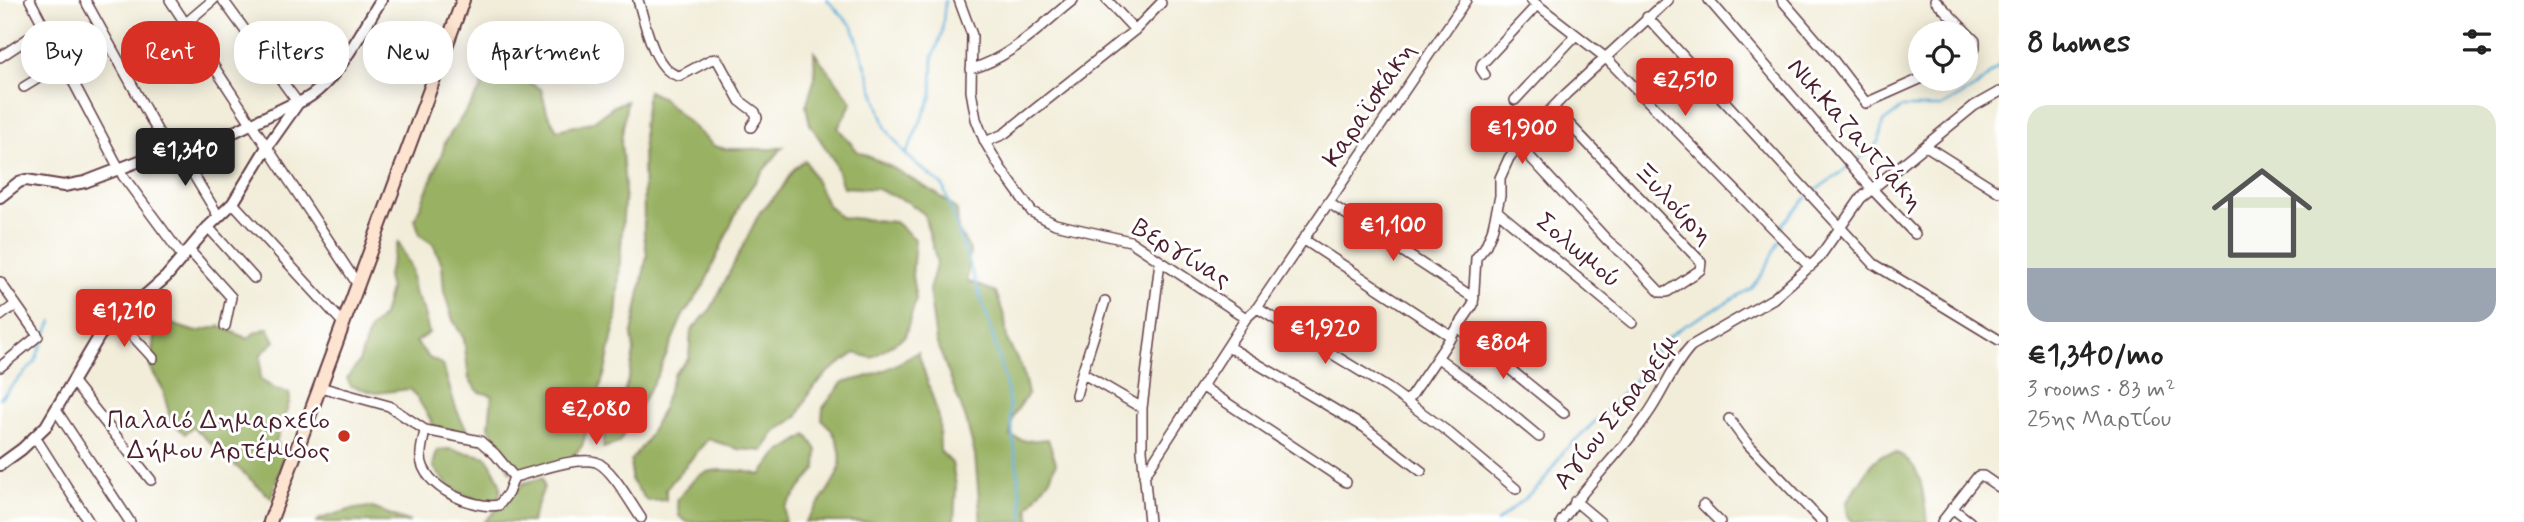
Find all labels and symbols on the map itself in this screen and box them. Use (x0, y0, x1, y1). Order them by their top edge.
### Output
street label: Καραϊσκάκη (1316, 36, 1424, 174)
street label: Νικ.Καζαντζάκη (1779, 51, 1931, 219)
pin: €2,510 (1628, 58, 1742, 118)
pin: €1,900 (1465, 106, 1579, 166)
pin: €1,340 (128, 128, 242, 188)
street label: Ξυλούρη (1625, 155, 1721, 253)
pin: €1,100 (1336, 204, 1450, 263)
street label: Σολωμού (1528, 205, 1628, 297)
street label: Βεργίνας (1125, 211, 1237, 297)
pin: €1,210 (67, 290, 181, 349)
pin: €1,920 (1268, 306, 1382, 366)
pin: €804 (1462, 322, 1544, 381)
street label: Αγίου Σεραφείμ (1546, 327, 1690, 497)
pin: €2,080 (539, 388, 653, 447)
place label: Παλαιό Δημαρχείο Δήμου Αρτέμιδος (107, 404, 330, 468)
marker: Παλαιό Δημαρχείο Δήμου Αρτέμιδος (336, 428, 352, 444)

